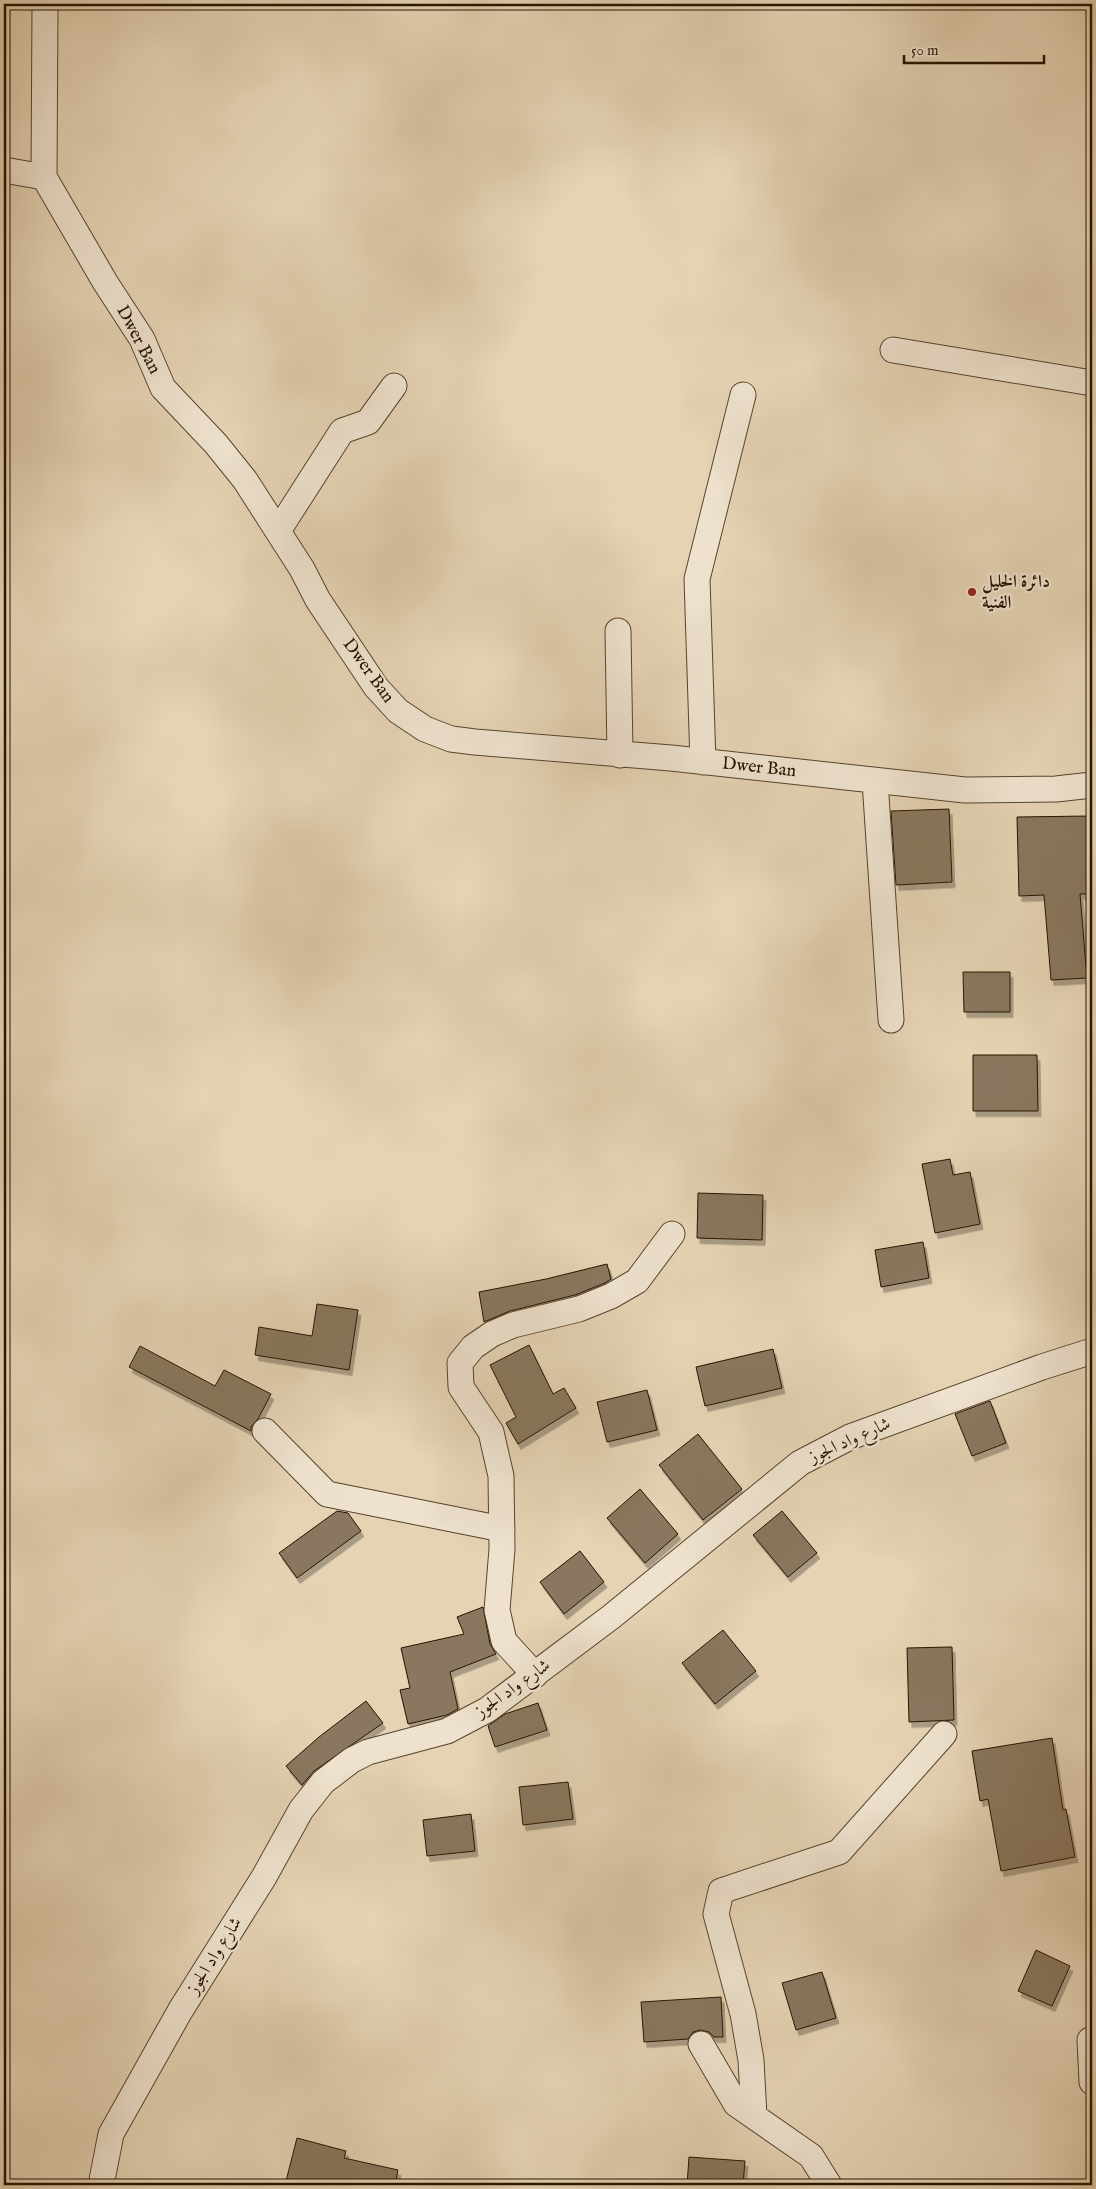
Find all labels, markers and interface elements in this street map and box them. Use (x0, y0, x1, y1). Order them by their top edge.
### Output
scale bar (904, 32, 1044, 64)
text: 50 m (911, 41, 939, 60)
street label: Dwer Ban (110, 302, 166, 379)
place label: دائرة الخليل الفنية (982, 571, 1050, 615)
marker: دائرة الخليل الفنية (966, 586, 978, 598)
street label: Dwer Ban (337, 634, 399, 708)
street label: Dwer Ban (721, 753, 798, 783)
street label: شارع واد الجوز (804, 1413, 895, 1472)
street label: شارع واد الجوز (469, 1655, 556, 1726)
street label: شارع واد الجوز (181, 1913, 249, 2002)

